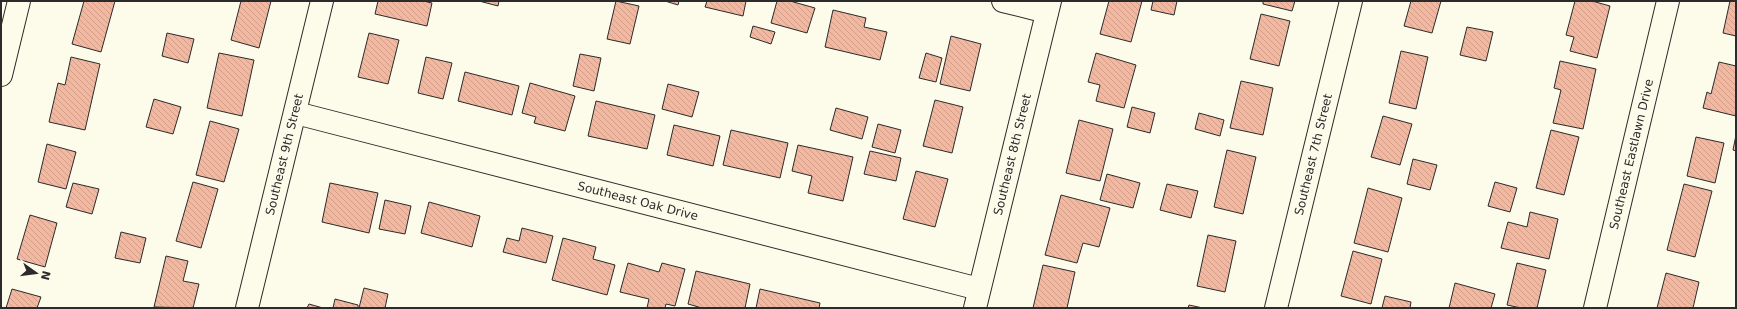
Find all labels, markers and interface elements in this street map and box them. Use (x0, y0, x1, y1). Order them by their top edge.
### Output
street label: Southeast Eastlawn Drive (1607, 78, 1656, 231)
street label: Southeast 9th Street (263, 92, 306, 217)
street label: Southeast 8th Street (991, 92, 1034, 217)
street label: Southeast 7th Street (1292, 92, 1335, 217)
street label: Southeast Oak Drive (576, 179, 700, 223)
north arrow (16, 253, 56, 293)
text: N (38, 269, 53, 281)

